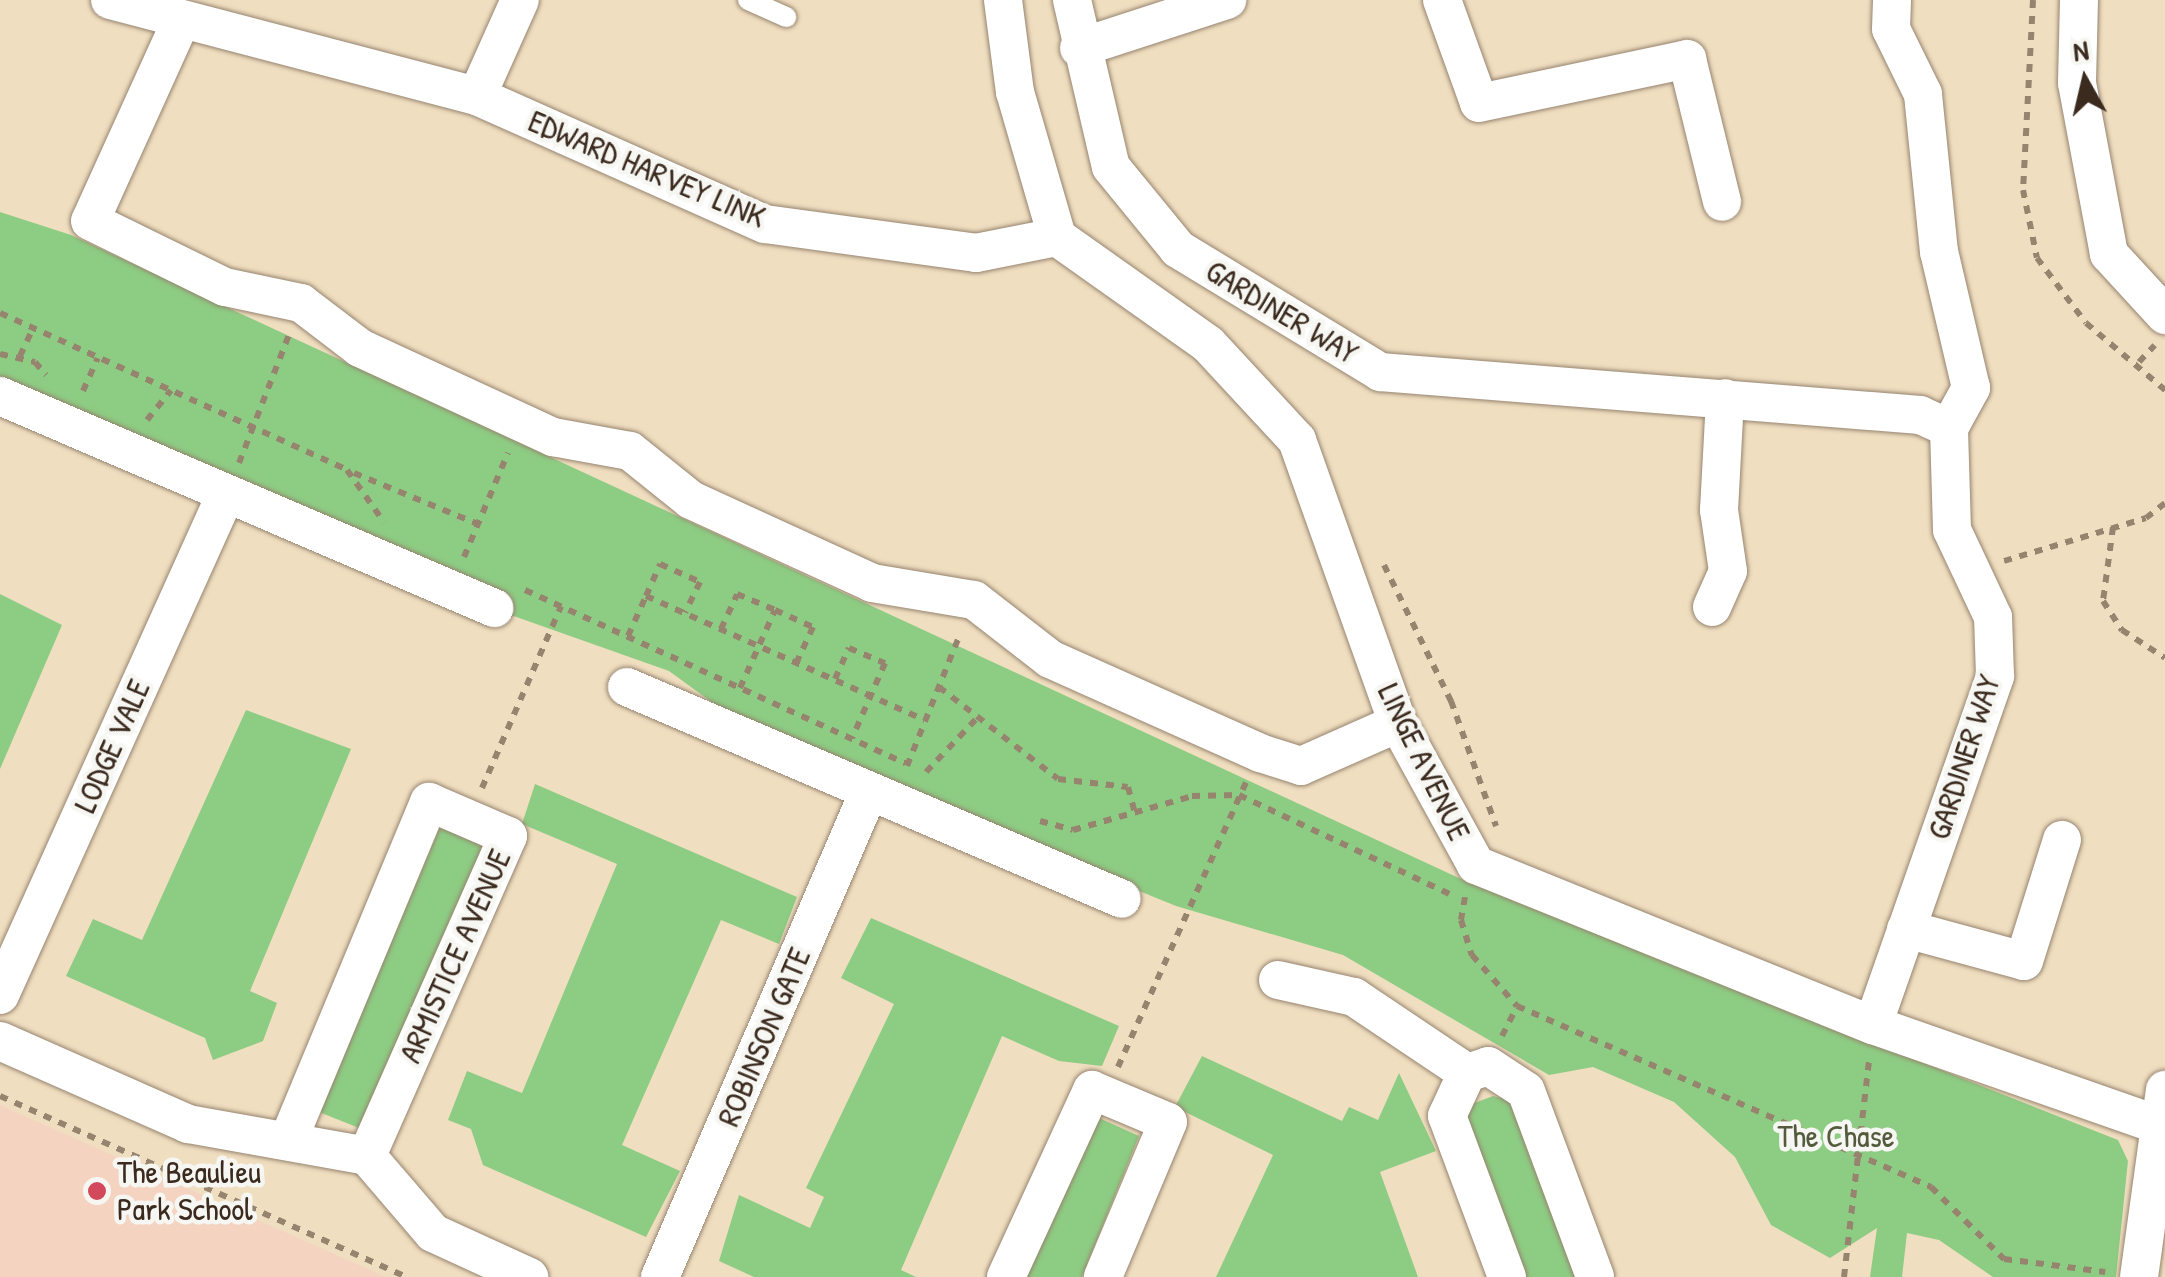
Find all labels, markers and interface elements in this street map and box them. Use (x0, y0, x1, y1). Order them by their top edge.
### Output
north arrow (2035, 30, 2135, 130)
text: N (2071, 30, 2091, 70)
street label: EDWARD HARVEY LINK (523, 102, 771, 236)
street label: GARDINER WAY (1199, 252, 1365, 372)
street label: GARDINER WAY (1919, 670, 2009, 844)
street label: LODGE VALE (66, 674, 158, 818)
street label: LINGE AVENUE (1370, 677, 1478, 847)
street label: ARMISTICE AVENUE (391, 843, 519, 1069)
street label: ROBINSON GATE (709, 942, 819, 1132)
park label: The Chase (1777, 1117, 1895, 1155)
place label: The Beaulieu Park School (117, 1154, 261, 1229)
marker: The Beaulieu Park School (86, 1180, 108, 1202)

